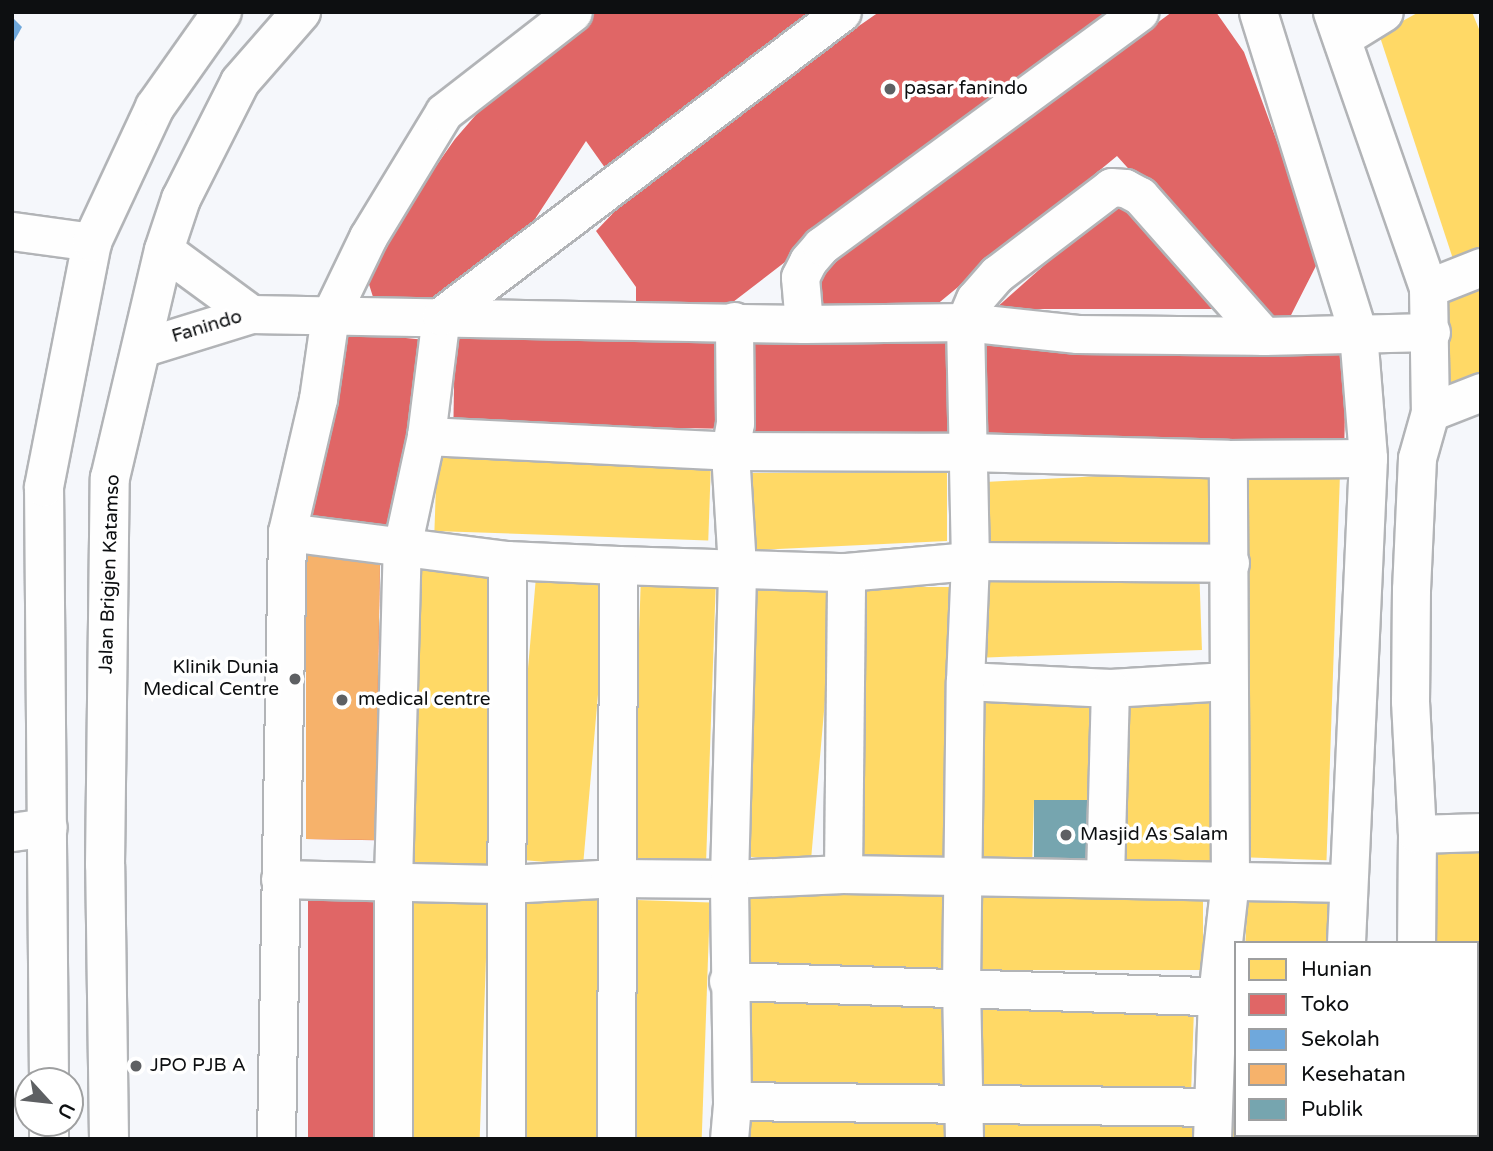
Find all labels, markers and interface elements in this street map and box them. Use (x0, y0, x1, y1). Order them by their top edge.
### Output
place label: pasar fanindo (904, 78, 1028, 100)
marker: pasar fanindo (882, 81, 898, 97)
street label: Fanindo (169, 306, 245, 348)
street label: Jalan Brigjen Katamso (95, 474, 125, 674)
place label: Klinik Dunia Medical Centre (143, 657, 279, 701)
marker: Klinik Dunia Medical Centre (285, 669, 305, 689)
place label: medical centre (358, 689, 491, 711)
marker: medical centre (332, 690, 352, 710)
place label: Masjid As Salam (1080, 824, 1228, 846)
marker: Masjid As Salam (1058, 827, 1074, 843)
legend (1234, 941, 1479, 1137)
text: Hunian (1301, 957, 1372, 982)
text: Toko (1301, 992, 1349, 1017)
text: Sekolah (1301, 1027, 1380, 1052)
place label: JPO PJB A (150, 1055, 246, 1077)
marker: JPO PJB A (128, 1058, 144, 1074)
text: Kesehatan (1301, 1062, 1406, 1087)
north arrow (14, 1067, 84, 1137)
text: Publik (1301, 1097, 1363, 1122)
text: U (53, 1099, 79, 1122)

